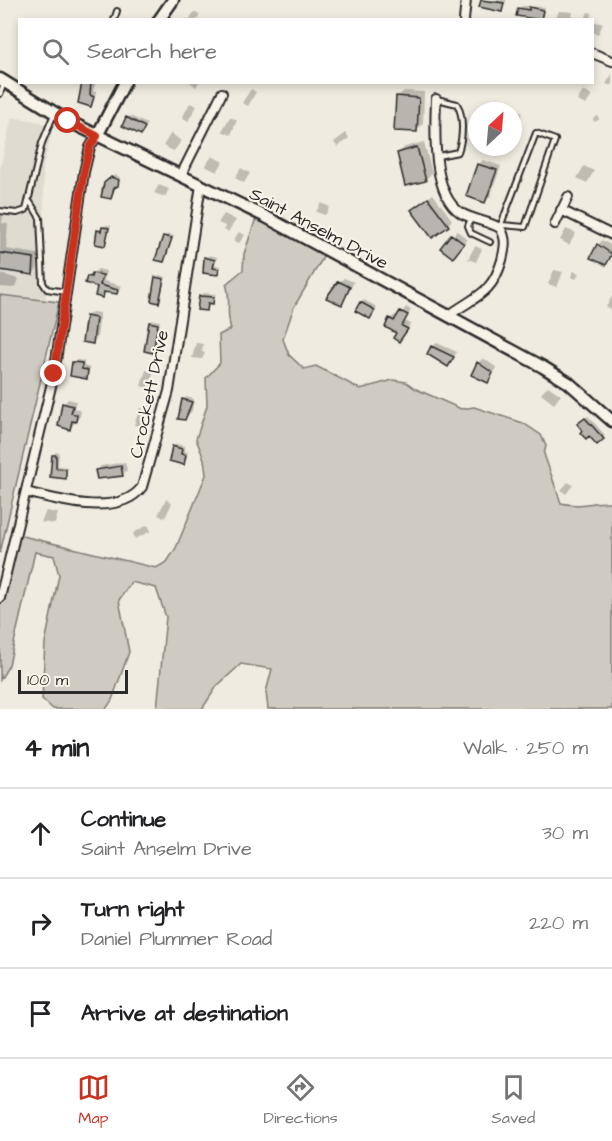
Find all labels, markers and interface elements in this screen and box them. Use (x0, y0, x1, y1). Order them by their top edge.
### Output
search box (18, 18, 594, 84)
icon: search (39, 35, 72, 68)
text: Search here (87, 36, 217, 67)
north arrow (468, 102, 522, 156)
route start (54, 107, 80, 133)
street label: Saint Anselm Drive (245, 181, 393, 276)
street label: Crockett Drive (124, 328, 175, 460)
route end (40, 360, 66, 386)
scale bar (18, 667, 128, 694)
text: 100 m (27, 669, 68, 691)
text: 4 min (24, 730, 89, 766)
text: Walk · 250 m (463, 734, 588, 762)
text: Continue (81, 804, 166, 835)
icon: ahead (24, 817, 57, 850)
text: 30 m (542, 819, 588, 847)
text: Saint Anselm Drive (81, 835, 252, 863)
text: Turn right (81, 894, 184, 925)
icon: right (24, 907, 57, 940)
text: 220 m (529, 909, 588, 937)
text: Daniel Plummer Road (81, 925, 272, 953)
icon: arrive (24, 997, 57, 1030)
text: Arrive at destination (81, 998, 288, 1029)
tab: Map (77, 1071, 110, 1129)
tab: Directions (264, 1071, 338, 1129)
tab: Saved (492, 1071, 535, 1129)

